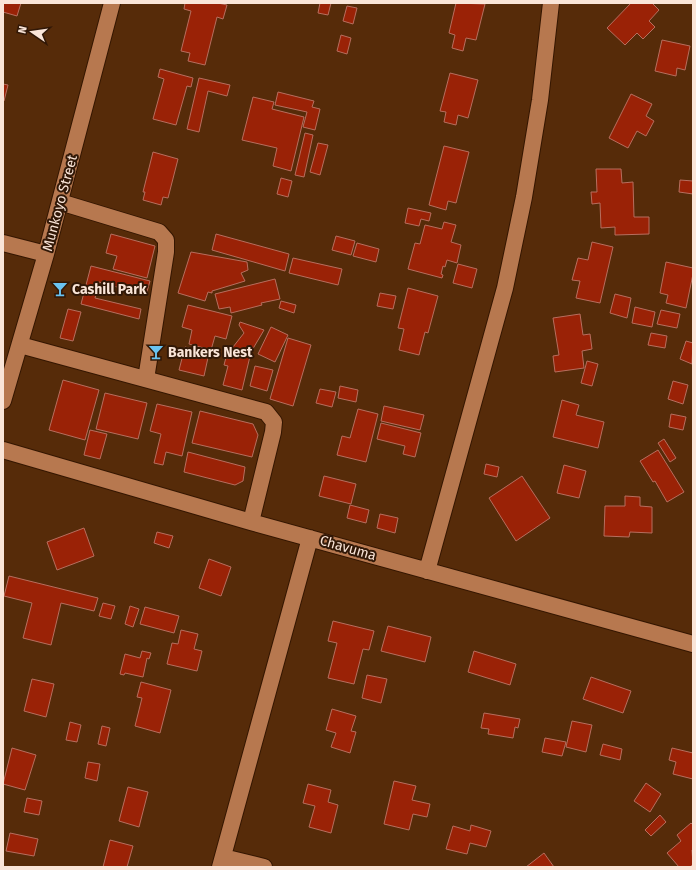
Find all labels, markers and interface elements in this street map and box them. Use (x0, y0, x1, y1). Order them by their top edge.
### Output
north arrow (12, 12, 52, 52)
text: N (16, 25, 30, 35)
street label: Munkoyo Street (39, 152, 81, 253)
bar icon: Cashill Park (51, 280, 69, 298)
place label: Cashill Park (72, 281, 147, 298)
bar icon: Bankers Nest (147, 343, 165, 361)
place label: Bankers Nest (168, 344, 253, 361)
street label: Chavuma (318, 532, 378, 564)

